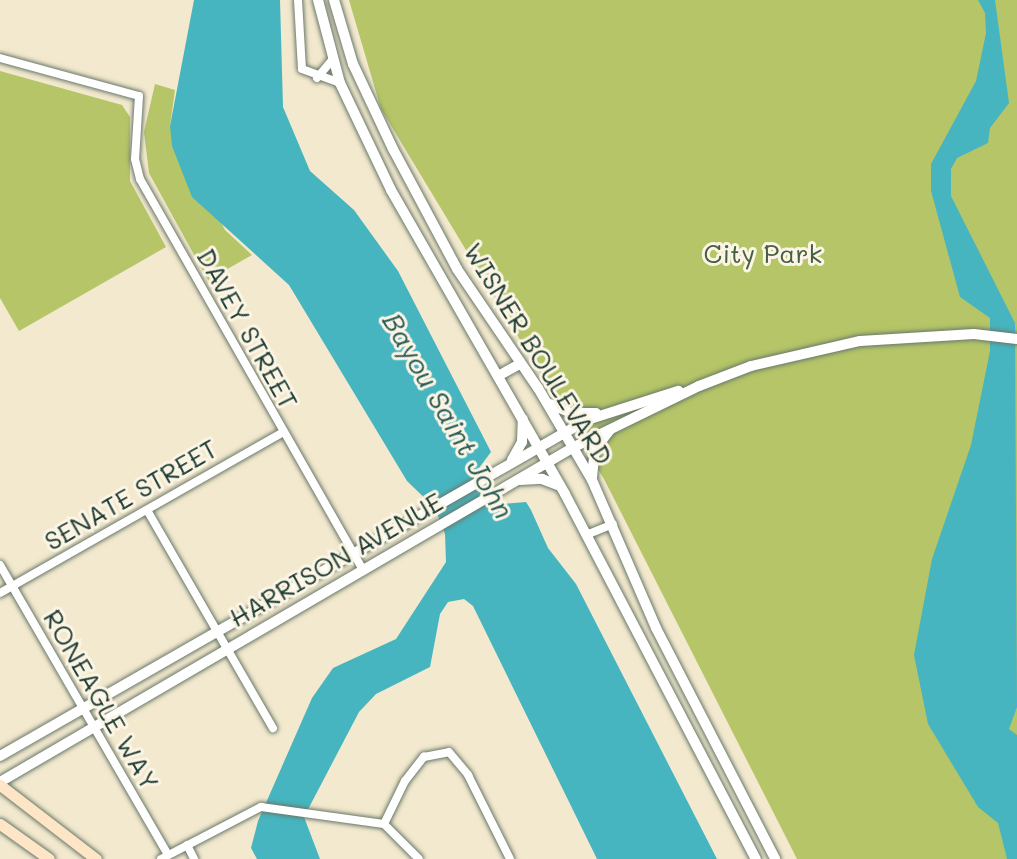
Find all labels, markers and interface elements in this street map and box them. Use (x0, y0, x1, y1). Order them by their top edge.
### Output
street label: WISNER BOULEVARD (457, 237, 619, 471)
park label: City Park (704, 238, 822, 270)
street label: DAVEY STREET (190, 243, 304, 415)
water label: Bayou Saint John (376, 306, 522, 524)
street label: SENATE STREET (39, 433, 223, 557)
street label: HARRISON AVENUE (224, 486, 448, 634)
street label: RONEAGLE WAY (37, 604, 165, 796)

